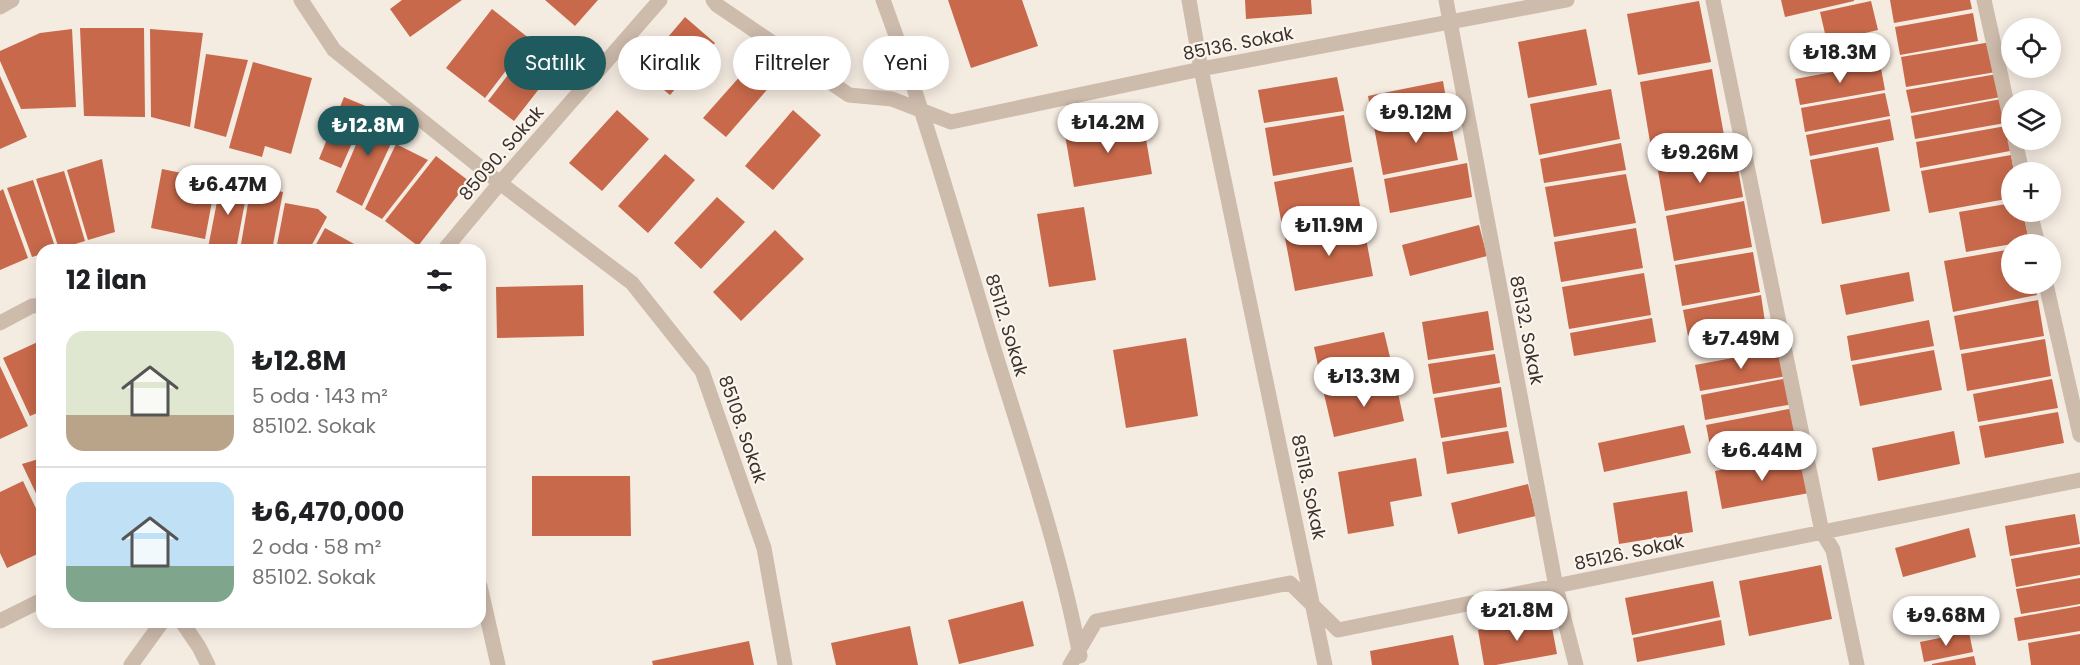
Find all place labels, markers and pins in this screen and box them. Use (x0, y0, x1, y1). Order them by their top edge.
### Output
pin: ₺18.3M (1791, 33, 1889, 84)
pin: ₺9.12M (1367, 93, 1465, 144)
pin: ₺14.2M (1059, 103, 1157, 154)
pin: ₺12.8M (319, 106, 417, 157)
pin: ₺9.26M (1651, 133, 1749, 184)
pin: ₺6.47M (179, 165, 277, 216)
pin: ₺11.9M (1280, 206, 1378, 257)
pin: ₺7.49M (1692, 319, 1790, 370)
pin: ₺13.3M (1315, 357, 1413, 408)
pin: ₺6.44M (1713, 431, 1811, 482)
pin: ₺21.8M (1468, 591, 1566, 642)
pin: ₺9.68M (1897, 596, 1995, 647)

